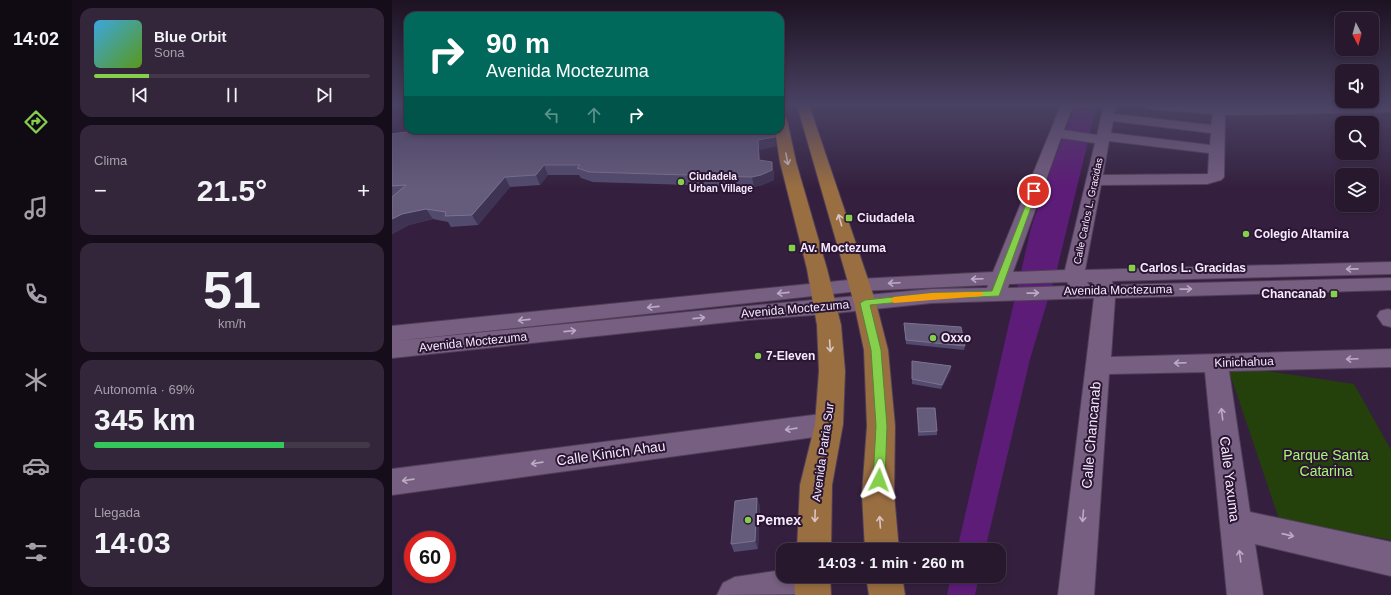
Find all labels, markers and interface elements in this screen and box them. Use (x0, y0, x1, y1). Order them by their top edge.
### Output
north arrow (1335, 12, 1379, 56)
map controls (1335, 12, 1379, 212)
text: Blue Orbit (154, 28, 227, 45)
icon: right (420, 28, 472, 80)
text: 90 m (486, 28, 550, 59)
text: 14:02 (13, 29, 59, 49)
text: Sona (154, 45, 184, 60)
text: Avenida Moctezuma (486, 61, 649, 81)
button: sound (1335, 64, 1379, 108)
icon: previous (129, 84, 151, 106)
icon: pause (221, 84, 243, 106)
icon: next (313, 84, 335, 106)
icon: left (541, 104, 563, 126)
icon: ahead (583, 104, 605, 126)
icon: right (625, 104, 647, 126)
icon: directions (22, 108, 50, 136)
button: search (1335, 116, 1379, 160)
one-way arrow (784, 152, 792, 165)
text: Clima (94, 153, 127, 168)
street label: Calle Carlos L. Gracidas (1071, 157, 1105, 265)
button: layers (1335, 168, 1379, 212)
place label: Ciudadela Urban Village (689, 171, 753, 194)
text: 21.5° (197, 174, 267, 207)
pin (1017, 174, 1051, 208)
marker: Ciudadela Urban Village (676, 177, 686, 187)
text: − (94, 178, 107, 203)
text: + (357, 178, 370, 203)
icon: arrive (1023, 180, 1045, 202)
icon: music (22, 194, 50, 222)
place label: Ciudadela (857, 211, 915, 225)
marker: Ciudadela (844, 213, 854, 223)
one-way arrow (836, 214, 843, 227)
place label: Colegio Altamira (1254, 227, 1349, 241)
marker: Colegio Altamira (1241, 229, 1251, 239)
place label: Av. Moctezuma (800, 241, 886, 255)
marker: Av. Moctezuma (787, 243, 797, 253)
text: 51 (203, 261, 261, 319)
place label: Carlos L. Gracidas (1140, 261, 1246, 275)
marker: Carlos L. Gracidas (1127, 263, 1137, 273)
one-way arrow (1346, 265, 1359, 272)
one-way arrow (971, 275, 984, 282)
one-way arrow (888, 279, 901, 286)
icon: phone (22, 280, 50, 308)
street label: Avenida Moctezuma (1064, 282, 1173, 298)
one-way arrow (1179, 285, 1192, 293)
place label: Chancanab (1261, 287, 1326, 301)
one-way arrow (777, 289, 790, 297)
one-way arrow (1026, 289, 1039, 296)
marker: Chancanab (1329, 289, 1339, 299)
street label: Avenida Moctezuma (740, 297, 850, 321)
one-way arrow (647, 303, 660, 310)
one-way arrow (692, 314, 705, 321)
text: km/h (218, 316, 246, 331)
one-way arrow (518, 316, 531, 324)
one-way arrow (563, 328, 576, 335)
street label: Avenida Moctezuma (418, 329, 528, 355)
place label: Oxxo (941, 331, 971, 345)
marker: Oxxo (928, 333, 938, 343)
one-way arrow (826, 339, 834, 352)
place label: 7-Eleven (766, 349, 815, 363)
marker: 7-Eleven (753, 351, 763, 361)
street label: Kinichahua (1214, 354, 1274, 370)
one-way arrow (1346, 355, 1359, 363)
one-way arrow (1174, 360, 1187, 367)
icon: climate (22, 366, 50, 394)
street label: Calle Chancanab (1078, 381, 1104, 489)
text: Autonomía · 69% (94, 382, 194, 397)
street label: Avenida Patria Sur (809, 402, 837, 502)
text: 345 km (94, 403, 196, 436)
one-way arrow (1218, 407, 1226, 420)
one-way arrow (785, 425, 798, 433)
street label: Calle Yaxuma (1217, 435, 1243, 523)
street label: Calle Kinich Ahau (556, 437, 666, 469)
park label: Parque Santa Catarina (1283, 447, 1369, 479)
icon: car (22, 452, 50, 480)
one-way arrow (531, 459, 544, 467)
position arrow (858, 459, 900, 501)
one-way arrow (402, 476, 415, 484)
text: Llegada (94, 505, 140, 520)
one-way arrow (811, 509, 819, 522)
one-way arrow (1080, 509, 1087, 522)
place label: Pemex (756, 512, 801, 528)
marker: Pemex (743, 515, 753, 525)
one-way arrow (877, 516, 884, 529)
text: 14:03 (94, 526, 171, 559)
speed limit sign: 60 (404, 531, 456, 583)
one-way arrow (1281, 532, 1294, 540)
icon: filters (22, 538, 50, 566)
one-way arrow (1236, 550, 1244, 563)
text: 14:03 · 1 min · 260 m (818, 554, 964, 571)

